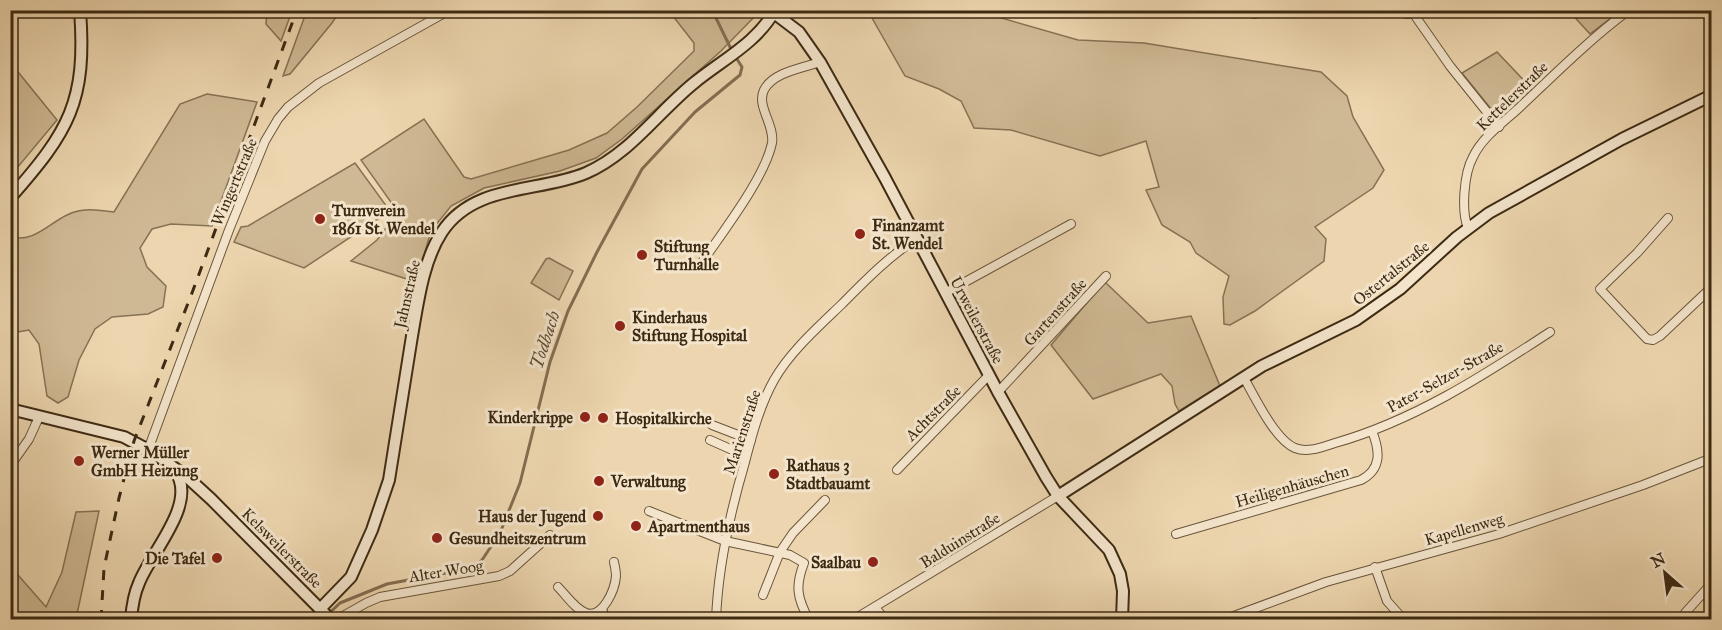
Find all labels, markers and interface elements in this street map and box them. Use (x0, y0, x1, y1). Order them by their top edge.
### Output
street label: Kettelerstraße (1472, 57, 1552, 135)
street label: Wingertstraße (207, 135, 262, 229)
place label: Turnverein 1861 St. Wendel (331, 201, 436, 238)
marker: Turnverein 1861 St. Wendel (313, 212, 327, 226)
place label: Finanzamt St. Wendel (872, 216, 944, 253)
marker: Finanzamt St. Wendel (853, 227, 867, 241)
street label: Ostertalstraße (1349, 236, 1433, 309)
place label: Stiftung Turnhalle (653, 237, 719, 274)
marker: Stiftung Turnhalle (635, 248, 649, 262)
street label: Jahnstraße (389, 258, 425, 332)
street label: Urweilerstraße (946, 273, 1008, 367)
street label: Gartenstraße (1020, 274, 1091, 350)
water label: Todbach (525, 308, 565, 372)
place label: Kinderhaus Stiftung Hospital (632, 308, 748, 346)
marker: Kinderhaus Stiftung Hospital (613, 319, 627, 333)
street label: Pater-Selzer-Straße (1384, 337, 1507, 417)
street label: Achtstraße (900, 381, 965, 446)
street label: Marienstraße (719, 387, 765, 477)
place label: Kinderkrippe (488, 408, 573, 428)
place label: Hospitalkirche (615, 409, 712, 429)
marker: Kinderkrippe (578, 410, 592, 424)
marker: Hospitalkirche (596, 411, 610, 425)
place label: Werner Müller GmbH Heizung (91, 443, 198, 481)
marker: Werner Müller GmbH Heizung (72, 454, 86, 468)
place label: Rathaus 3 Stadtbauamt (786, 456, 870, 493)
street label: Heiligenhäuschen (1233, 461, 1352, 512)
marker: Rathaus 3 Stadtbauamt (767, 467, 781, 481)
place label: Verwaltung (610, 472, 686, 492)
marker: Verwaltung (592, 474, 606, 488)
street label: Kelsweilerstraße (238, 504, 326, 592)
place label: Haus der Jugend (478, 507, 587, 527)
street label: Balduinstraße (917, 508, 1004, 572)
marker: Haus der Jugend (591, 509, 605, 523)
street label: Kapellenweg (1422, 509, 1506, 550)
place label: Apartmenthaus (647, 517, 750, 537)
marker: Apartmenthaus (629, 519, 643, 533)
place label: Gesundheitszentrum (449, 529, 587, 548)
marker: Gesundheitszentrum (430, 531, 444, 545)
north arrow (1635, 543, 1695, 603)
text: N (1648, 548, 1669, 572)
place label: Die Tafel (145, 549, 206, 568)
marker: Die Tafel (210, 551, 224, 565)
place label: Saalbau (811, 553, 861, 572)
marker: Saalbau (866, 555, 880, 569)
street label: Alter Woog (406, 556, 485, 587)

